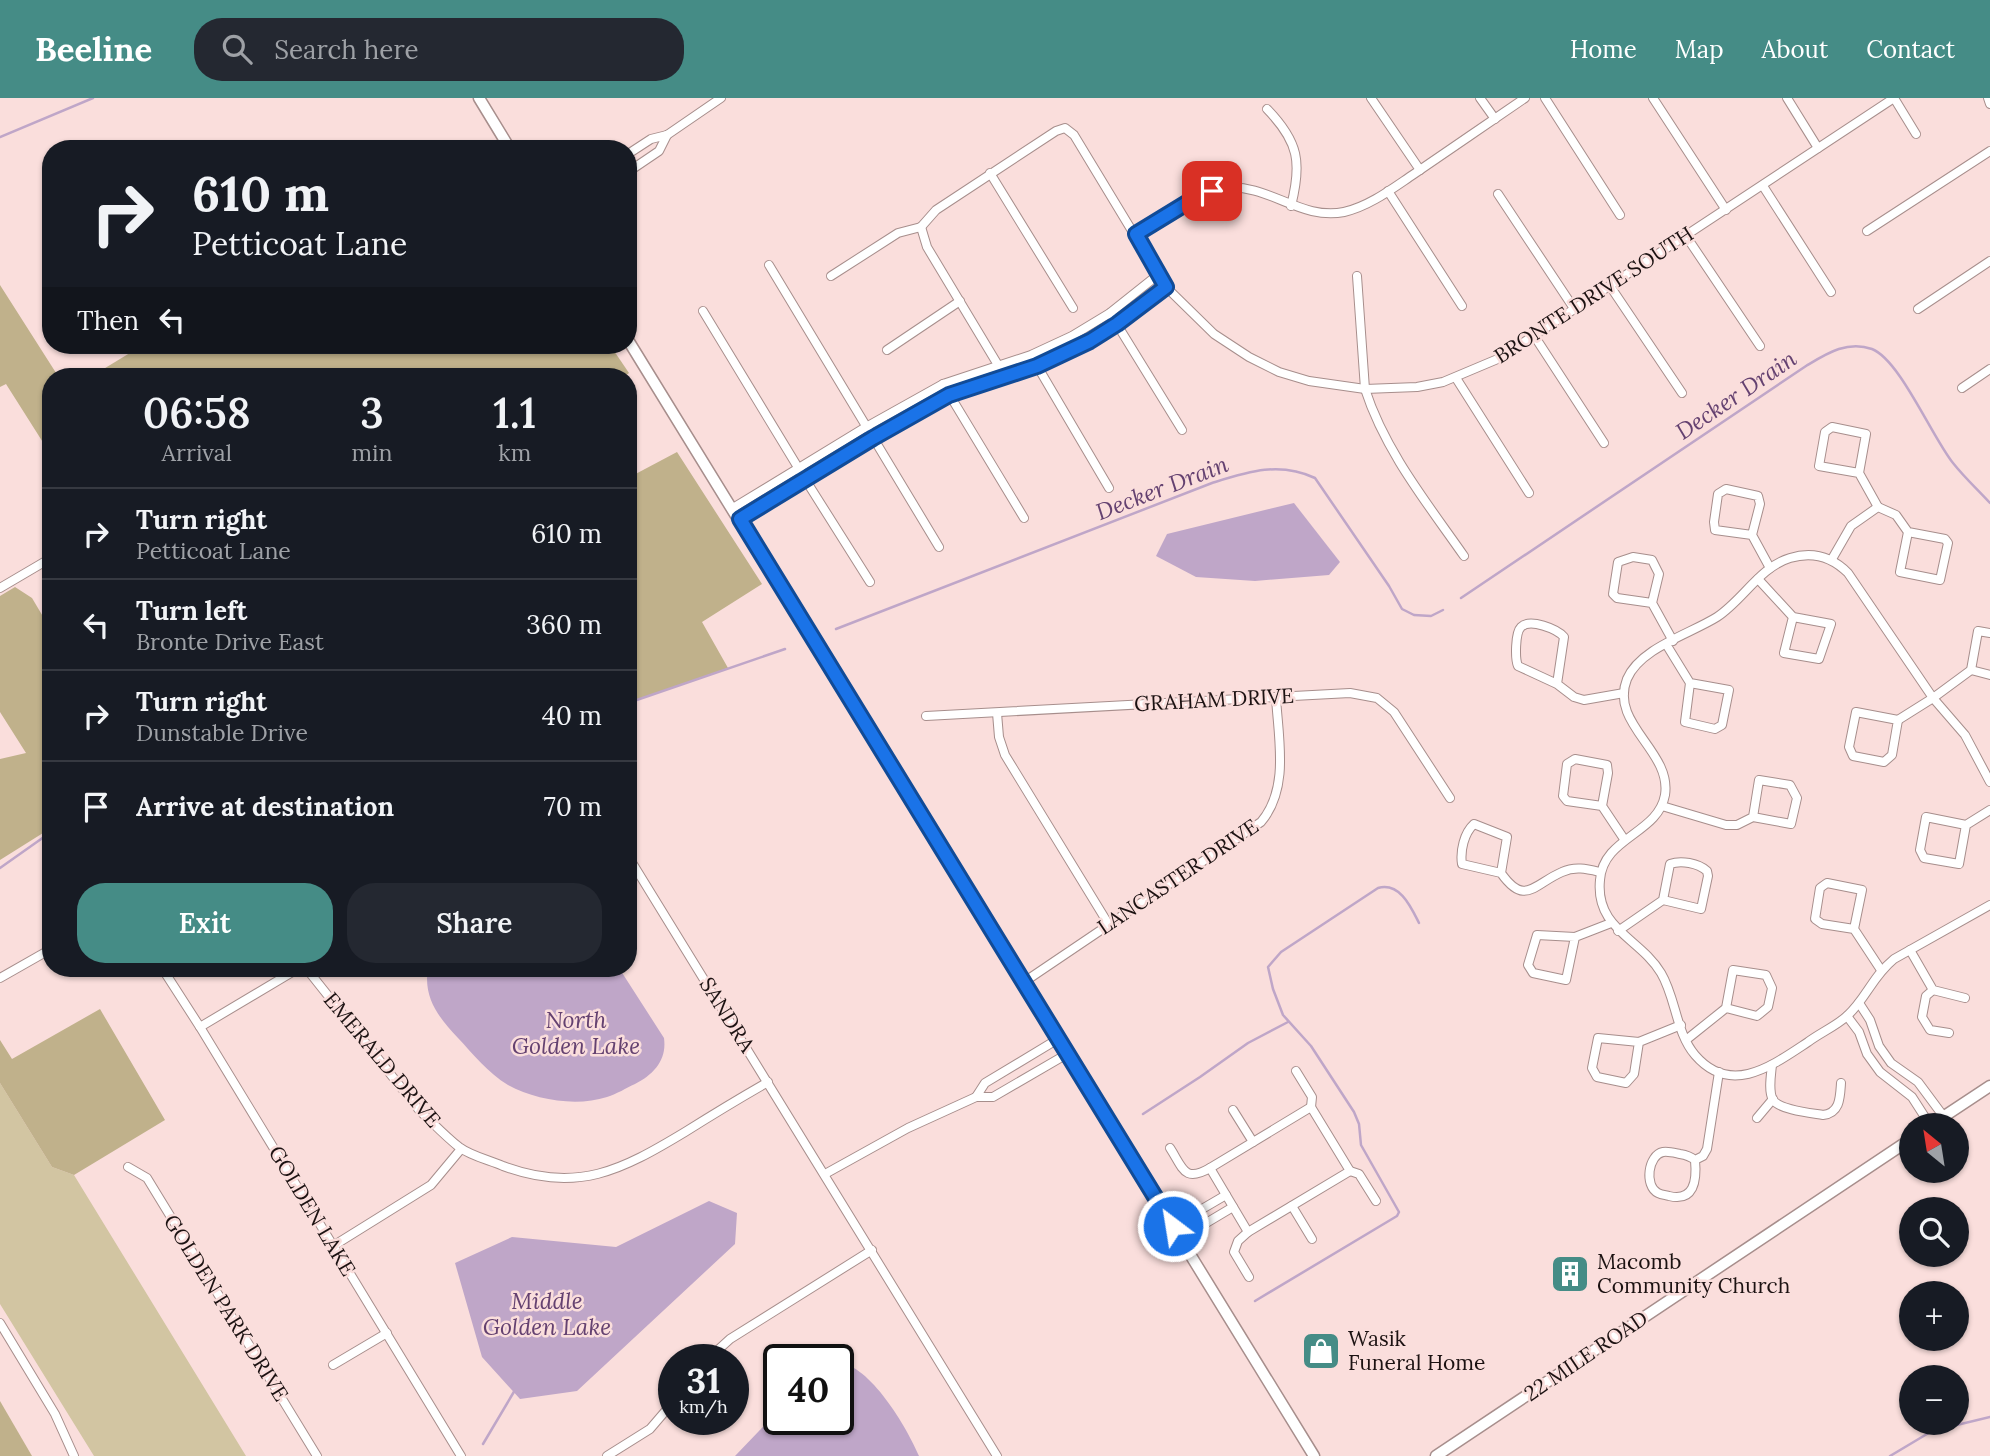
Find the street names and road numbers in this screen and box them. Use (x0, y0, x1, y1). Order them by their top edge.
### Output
street label: BRONTE DRIVE SOUTH (1489, 220, 1699, 369)
street label: GRAHAM DRIVE (1133, 682, 1295, 717)
street label: LANCASTER DRIVE (1092, 813, 1263, 941)
street label: SANDRA (694, 972, 762, 1058)
street label: EMERALD DRIVE (318, 986, 447, 1133)
street label: GOLDEN LAKE (263, 1141, 362, 1281)
street label: GOLDEN PARK DRIVE (158, 1209, 295, 1406)
street label: 22 MILE ROAD (1519, 1304, 1653, 1407)

